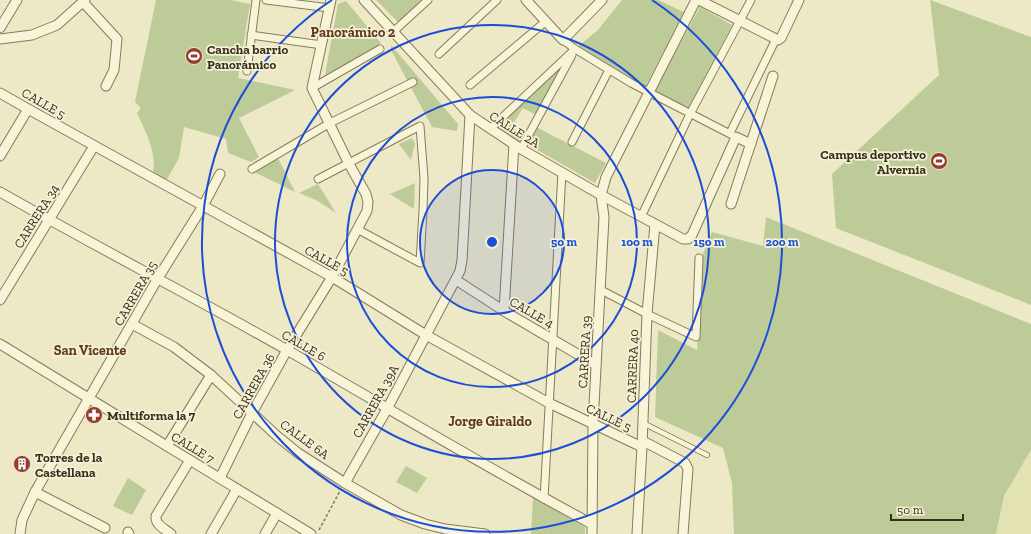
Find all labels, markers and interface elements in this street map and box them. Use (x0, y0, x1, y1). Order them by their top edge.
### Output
district label: Panorámico 2 (311, 24, 396, 41)
place label: Cancha barrio Panorámico (207, 42, 288, 72)
sports icon: Cancha barrio Panorámico (184, 46, 204, 66)
street label: CALLE 5 (19, 85, 69, 122)
street label: CALLE 2A (487, 108, 543, 151)
place label: Campus deportivo Alvernia (820, 147, 926, 177)
sports icon: Campus deportivo Alvernia (929, 151, 949, 171)
street label: CARRERA 34 (11, 181, 62, 251)
centre of rings (485, 235, 499, 249)
text: 50 m (551, 235, 577, 249)
text: 100 m (621, 235, 653, 249)
text: 150 m (694, 235, 725, 249)
text: 200 m (765, 235, 799, 249)
street label: CALLE 5 (302, 242, 352, 279)
street label: CARRERA 35 (111, 258, 160, 328)
street label: CALLE 4 (507, 294, 557, 331)
street label: CARRERA 39 (575, 315, 594, 389)
street label: CALLE 6 (279, 327, 329, 364)
street label: CARRERA 40 (624, 329, 641, 403)
district label: San Vicente (54, 342, 127, 359)
street label: CARRERA 36 (229, 351, 278, 422)
street label: CARRERA 39A (349, 362, 402, 440)
street label: CALLE 5 (584, 400, 634, 435)
pharmacy icon: Multiforma la 7 (84, 405, 104, 425)
place label: Multiforma la 7 (107, 408, 196, 423)
district label: Jorge Giraldo (448, 413, 532, 430)
street label: CALLE 6A (277, 417, 333, 463)
street label: CALLE 7 (168, 429, 217, 466)
place label: Torres de la Castellana (35, 450, 103, 480)
building icon: Torres de la Castellana (12, 454, 32, 474)
scale bar (891, 496, 963, 522)
text: 50 m (897, 503, 924, 517)

